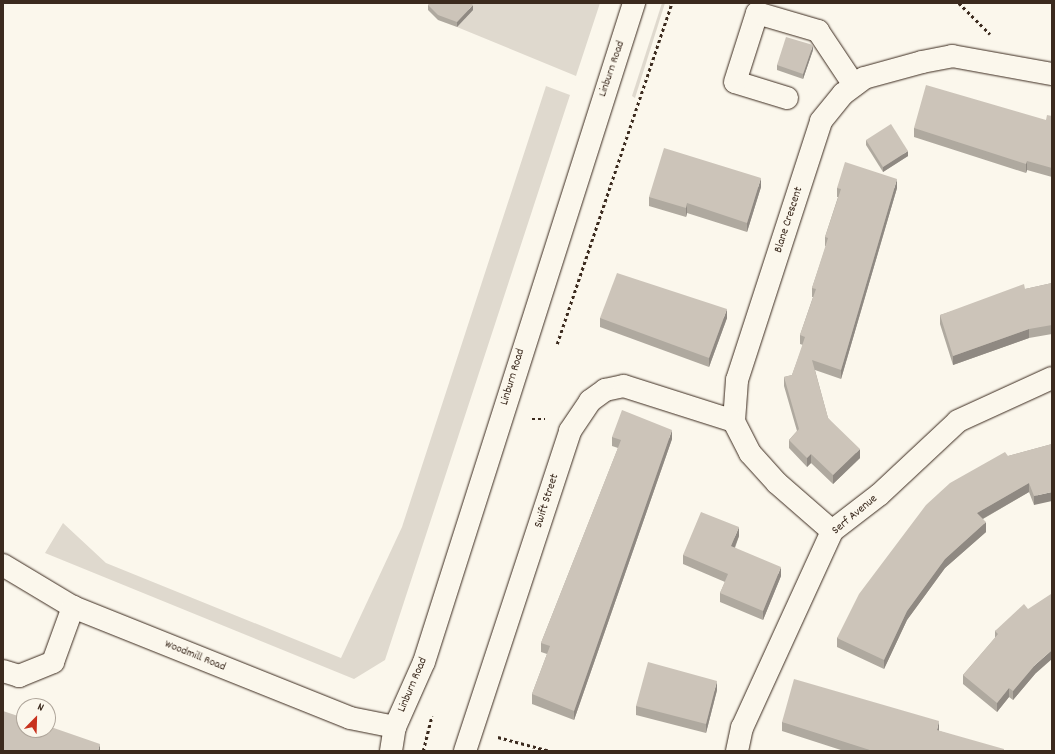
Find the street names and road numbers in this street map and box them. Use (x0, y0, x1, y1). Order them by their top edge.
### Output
street label: Linburn Road (596, 39, 628, 99)
street label: Blane Crescent (772, 185, 806, 255)
street label: Linburn Road (498, 347, 528, 407)
street label: Swift Street (532, 472, 562, 530)
street label: Serf Avenue (829, 492, 881, 538)
street label: Woodmill Road (162, 637, 228, 675)
street label: Linburn Road (395, 655, 431, 715)

